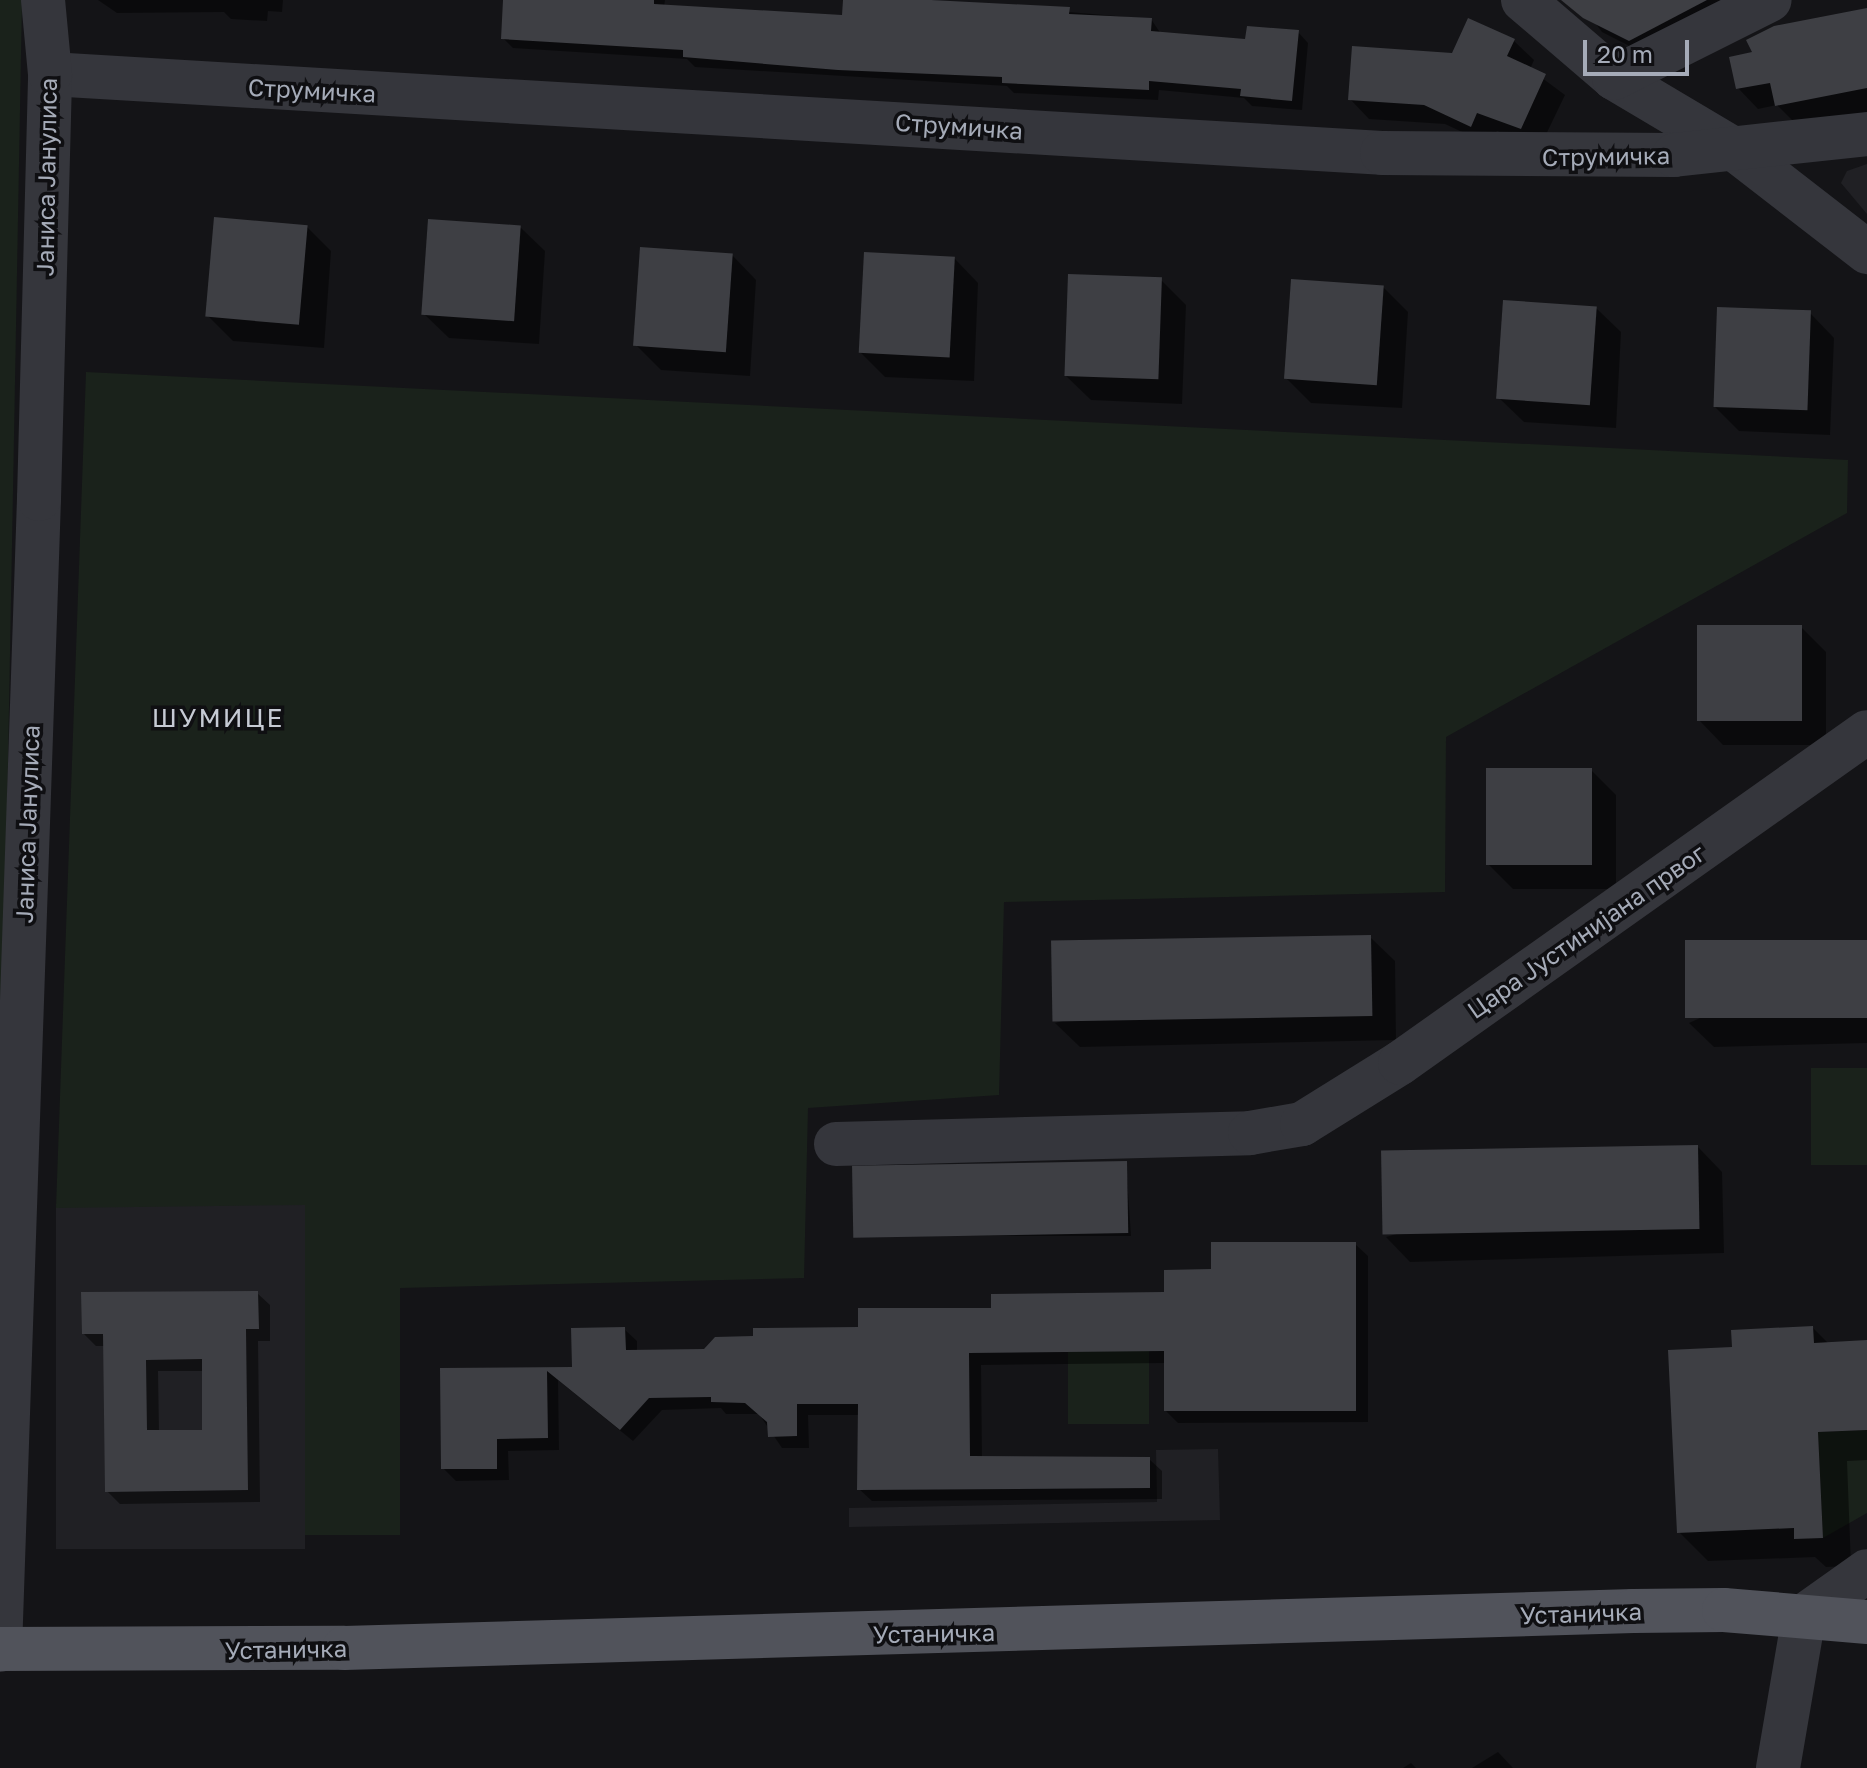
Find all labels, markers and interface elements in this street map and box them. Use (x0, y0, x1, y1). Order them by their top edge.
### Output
scale bar (1587, 24, 1693, 74)
text: 20 m (1597, 39, 1653, 68)
street label: Струмичка (247, 72, 377, 108)
street label: Јаниса Јанулиса (30, 77, 62, 277)
street label: Струмичка (894, 107, 1024, 145)
street label: Струмичка (1542, 140, 1670, 172)
district label: ШУМИЦЕ (152, 702, 284, 734)
street label: Јаниса Јанулиса (9, 724, 45, 924)
street label: Цара Јустинијана првог (1462, 838, 1710, 1024)
street label: Устаничка (1519, 1596, 1643, 1630)
street label: Устаничка (873, 1618, 995, 1648)
street label: Устаничка (225, 1634, 347, 1664)

